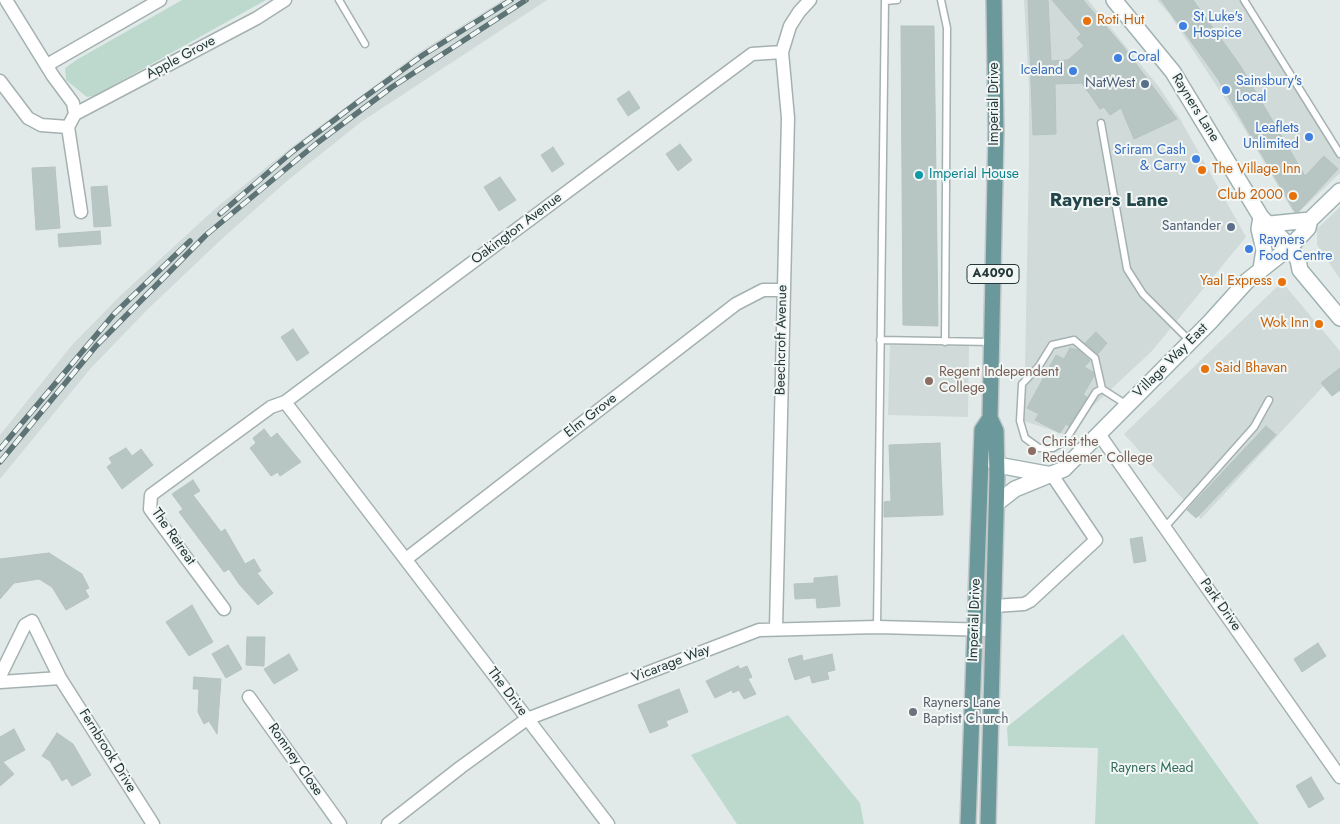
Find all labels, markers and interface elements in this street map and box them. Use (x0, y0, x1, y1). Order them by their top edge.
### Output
place label: St Luke's Hospice (1193, 10, 1243, 42)
place label: Roti Hut (1097, 13, 1144, 29)
marker: Roti Hut (1081, 15, 1093, 27)
marker: St Luke's Hospice (1177, 20, 1189, 32)
street label: Apple Grove (144, 33, 218, 83)
place label: Coral (1128, 50, 1160, 66)
marker: Coral (1112, 52, 1124, 64)
street label: Imperial Drive (987, 62, 1003, 146)
place label: Iceland (1020, 63, 1063, 79)
marker: Iceland (1067, 65, 1079, 77)
street label: Rayners Lane (1167, 71, 1223, 145)
place label: Sainsbury's Local (1236, 74, 1302, 106)
place label: NatWest (1085, 76, 1135, 92)
marker: NatWest (1139, 78, 1151, 90)
marker: Sainsbury's Local (1220, 84, 1232, 96)
place label: Leaflets Unlimited (1243, 121, 1299, 154)
marker: Leaflets Unlimited (1303, 131, 1315, 143)
place label: Sriram Cash & Carry (1114, 143, 1186, 176)
marker: Sriram Cash & Carry (1190, 153, 1202, 165)
place label: The Village Inn (1212, 162, 1301, 178)
marker: The Village Inn (1196, 164, 1208, 176)
place label: Imperial House (929, 167, 1019, 183)
marker: Imperial House (913, 169, 925, 181)
place label: Club 2000 (1217, 188, 1283, 204)
street label: Oakington Avenue (468, 189, 566, 269)
district label: Rayners Lane (1050, 190, 1168, 212)
marker: Club 2000 (1287, 190, 1299, 202)
place label: Santander (1162, 219, 1221, 235)
marker: Santander (1225, 221, 1237, 233)
place label: Rayners Food Centre (1259, 233, 1332, 266)
marker: Rayners Food Centre (1243, 243, 1255, 255)
road number: A4090 (967, 264, 1019, 284)
place label: Yaal Express (1200, 274, 1272, 290)
marker: Yaal Express (1276, 276, 1288, 288)
street label: Beechcroft Avenue (773, 285, 791, 395)
place label: Wok Inn (1260, 316, 1309, 332)
marker: Wok Inn (1313, 318, 1325, 330)
street label: Village Way East (1130, 320, 1212, 402)
place label: Said Bhavan (1215, 361, 1287, 377)
marker: Said Bhavan (1199, 363, 1211, 375)
place label: Regent Independent College (939, 365, 1059, 398)
marker: Regent Independent College (923, 375, 935, 387)
street label: Elm Grove (561, 390, 621, 442)
place label: Christ the Redeemer College (1042, 435, 1153, 468)
marker: Christ the Redeemer College (1026, 445, 1038, 457)
street label: The Retreat (147, 505, 199, 569)
street label: Park Drive (1196, 575, 1244, 635)
street label: Imperial Drive (965, 578, 985, 662)
street label: Vicarage Way (629, 641, 713, 687)
street label: The Drive (483, 664, 531, 720)
place label: Rayners Lane Baptist Church (923, 696, 1009, 729)
street label: Fernbrook Drive (75, 706, 139, 796)
marker: Rayners Lane Baptist Church (907, 706, 919, 718)
street label: Romney Close (264, 721, 326, 799)
park label: Rayners Mead (1110, 761, 1194, 777)

